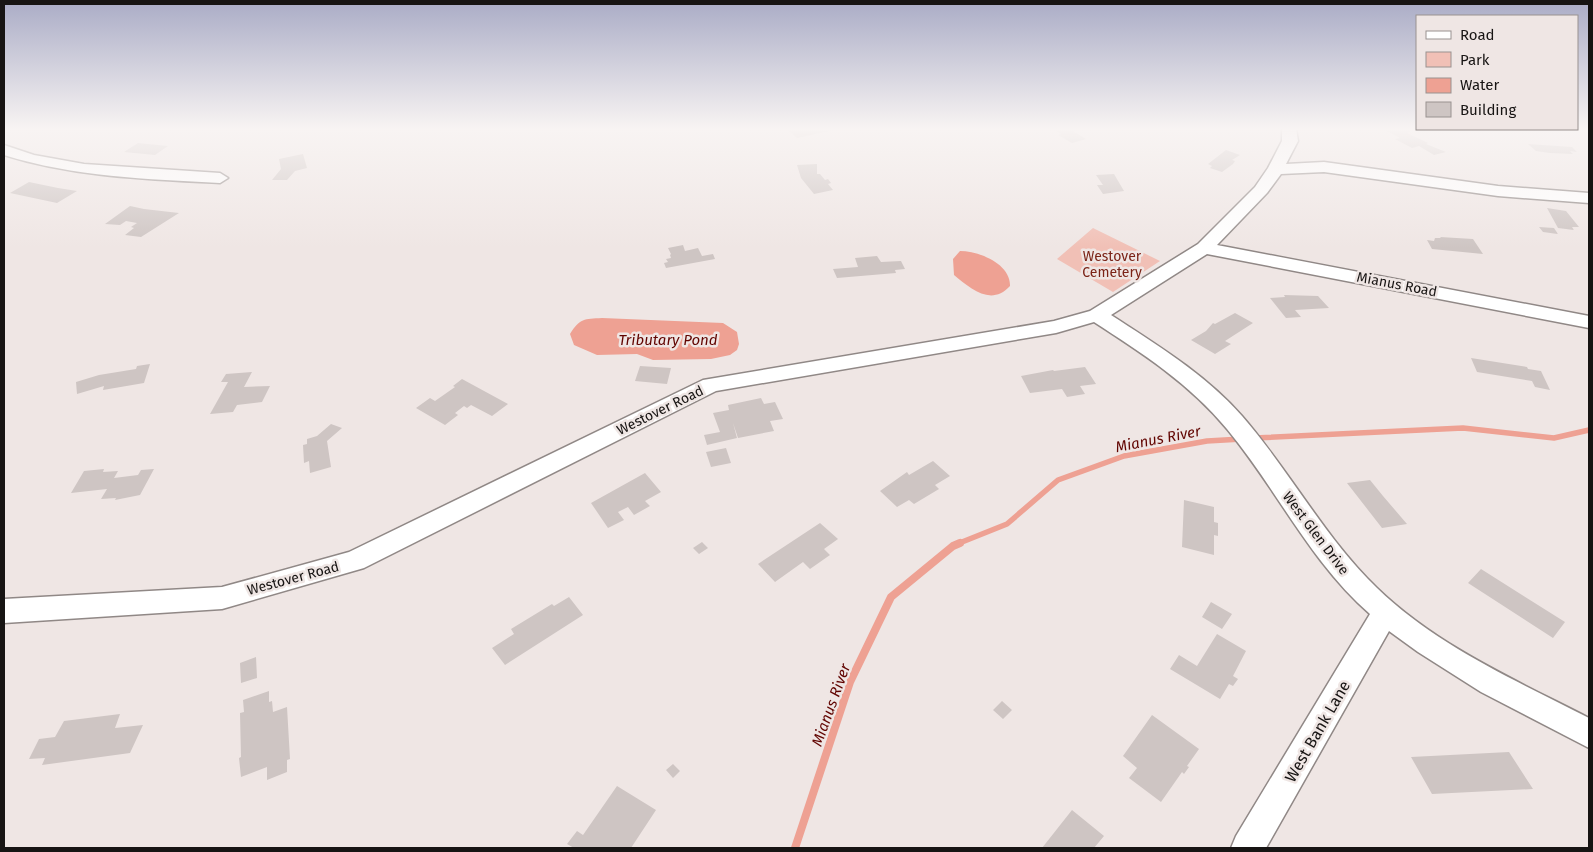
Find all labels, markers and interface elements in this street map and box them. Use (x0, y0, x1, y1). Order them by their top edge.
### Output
legend (1416, 15, 1578, 130)
text: Road (1460, 26, 1495, 44)
text: Park (1460, 51, 1490, 69)
text: Water (1460, 76, 1499, 94)
text: Building (1460, 101, 1516, 119)
park label: Westover Cemetery (1082, 248, 1142, 281)
street label: Mianus Road (1355, 268, 1438, 301)
water label: Tributary Pond (618, 331, 718, 349)
street label: Westover Road (614, 382, 706, 439)
water label: Mianus River (1114, 422, 1203, 456)
street label: West Glen Drive (1279, 488, 1352, 578)
street label: Westover Road (245, 558, 341, 599)
water label: Mianus River (808, 660, 855, 749)
street label: West Bank Lane (1281, 677, 1354, 785)

